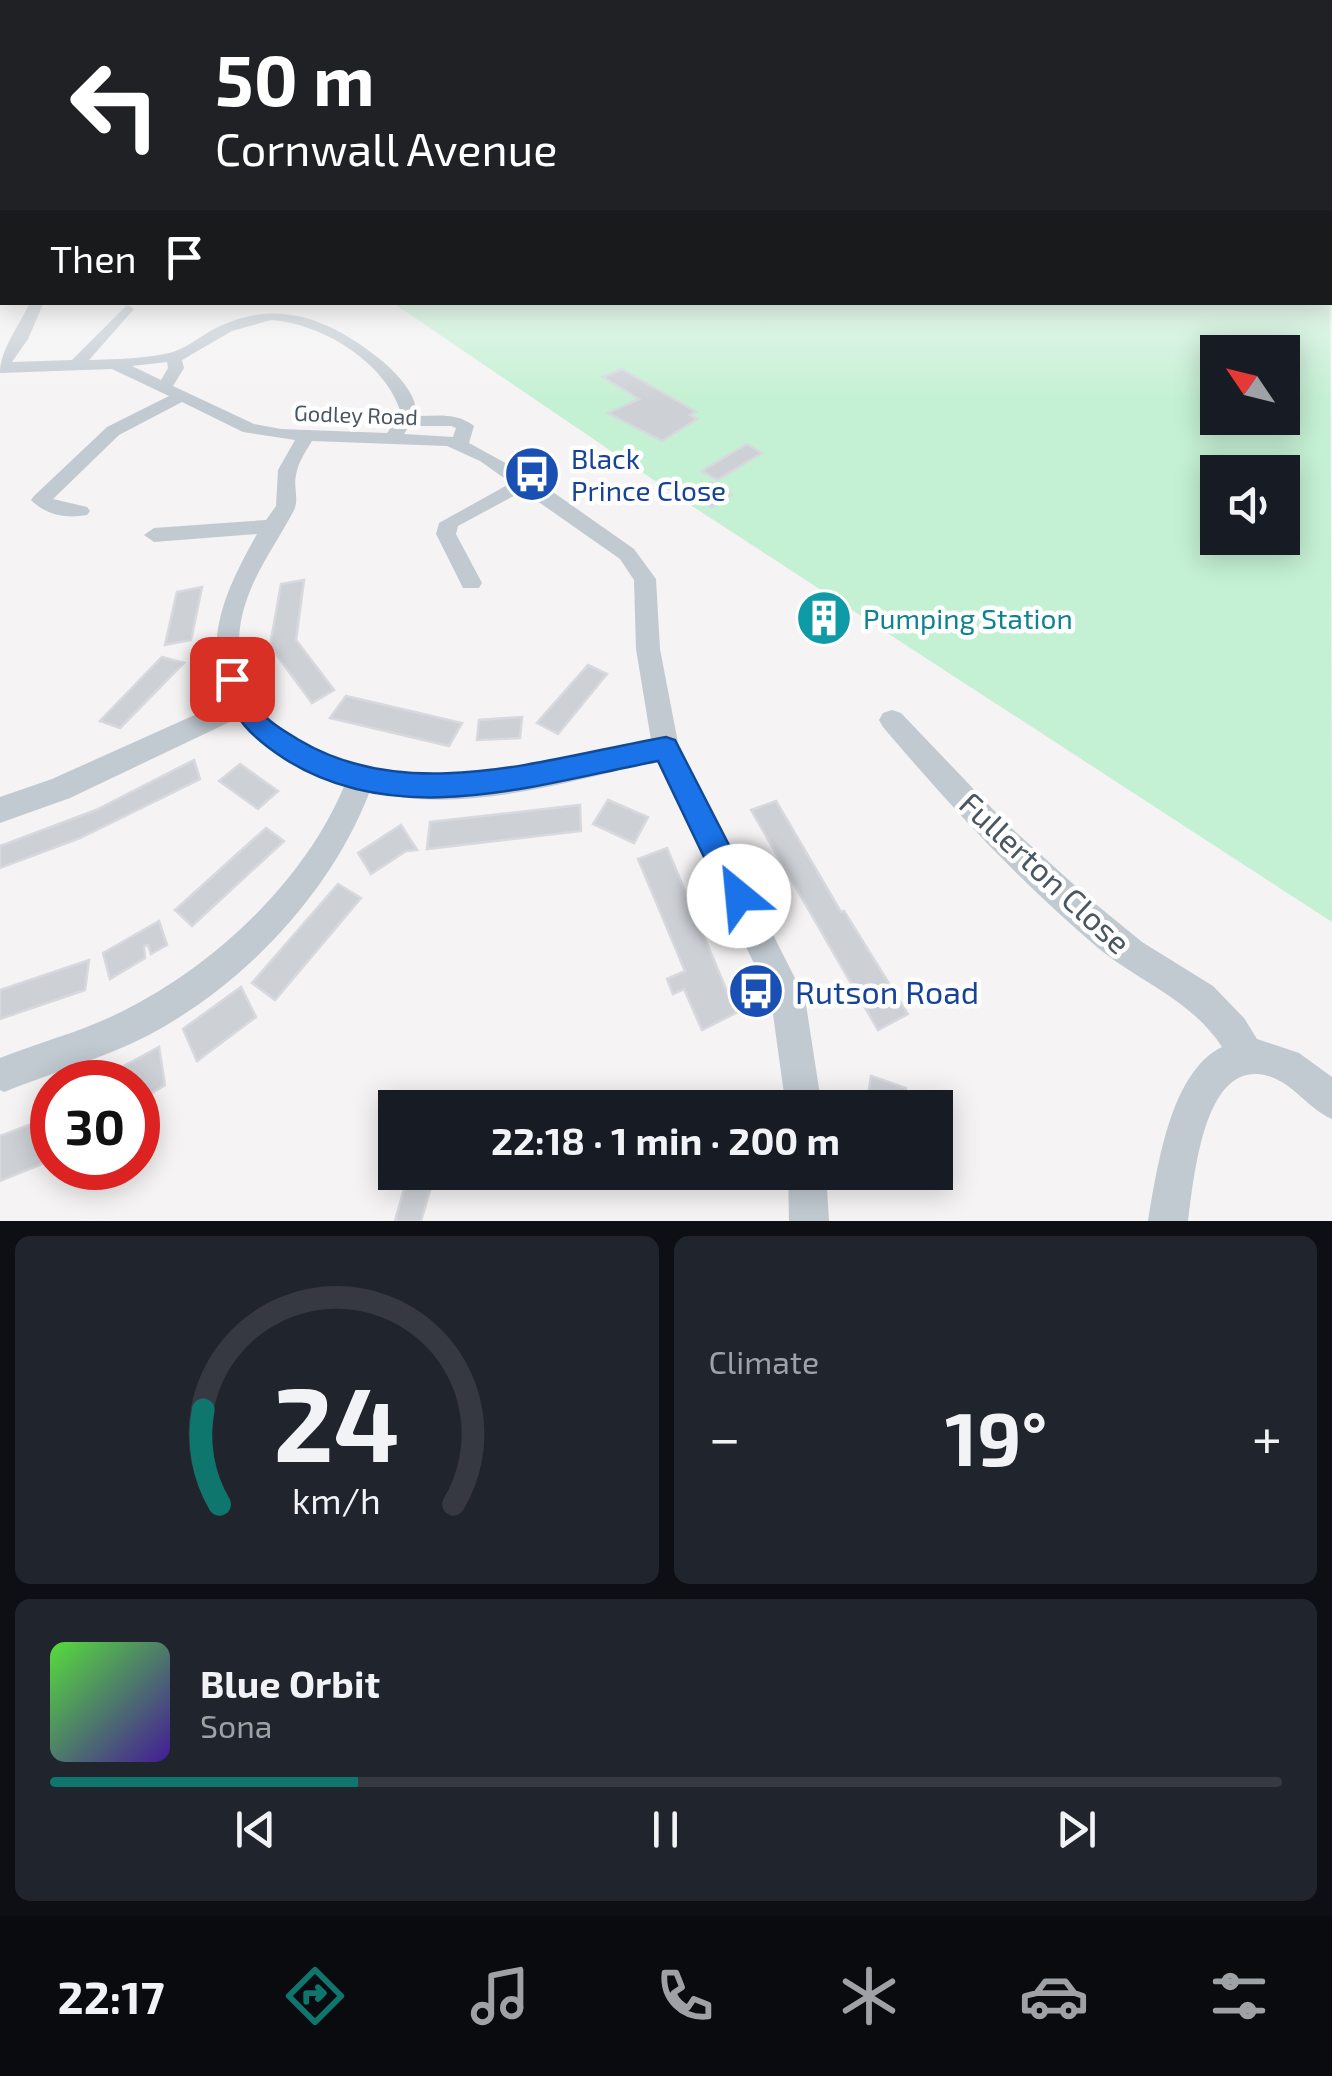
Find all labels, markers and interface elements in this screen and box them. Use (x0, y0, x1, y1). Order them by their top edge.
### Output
text: 50 m (215, 36, 375, 120)
icon: left (50, 40, 180, 170)
text: Cornwall Avenue (215, 121, 557, 175)
icon: arrive (157, 230, 212, 285)
text: Then (50, 235, 137, 281)
north arrow (1200, 335, 1300, 435)
map controls (1200, 335, 1300, 555)
street label: Godley Road (294, 399, 418, 429)
place label: Black Prince Close (571, 441, 726, 507)
bus stop icon: Black Prince Close (502, 444, 562, 504)
button: sound (1200, 455, 1300, 555)
building icon: Pumping Station (794, 588, 854, 648)
place label: Pumping Station (863, 601, 1073, 635)
pin (190, 637, 275, 722)
icon: arrive (205, 652, 260, 707)
street label: Fullerton Close (953, 783, 1139, 961)
position arrow (687, 844, 791, 948)
bus stop icon: Rutson Road (726, 961, 786, 1021)
place label: Rutson Road (795, 972, 979, 1010)
speed limit sign: 30 (30, 1060, 160, 1190)
text: 22:18 · 1 min · 200 m (491, 1117, 840, 1163)
text: Climate (709, 1342, 819, 1380)
text: 24 (273, 1358, 400, 1483)
text: 19° (945, 1391, 1047, 1481)
text: − (709, 1403, 741, 1469)
text: + (1252, 1403, 1282, 1469)
text: km/h (292, 1478, 381, 1521)
text: Blue Orbit (200, 1660, 380, 1706)
text: Sona (200, 1706, 272, 1744)
icon: previous (228, 1802, 283, 1857)
icon: pause (638, 1802, 693, 1857)
icon: next (1049, 1802, 1104, 1857)
icon: directions (280, 1961, 350, 2031)
icon: music (465, 1961, 535, 2031)
icon: phone (650, 1961, 720, 2031)
icon: climate (834, 1961, 904, 2031)
icon: car (1019, 1961, 1089, 2031)
icon: filters (1204, 1961, 1274, 2031)
text: 22:17 (57, 1969, 165, 2023)

